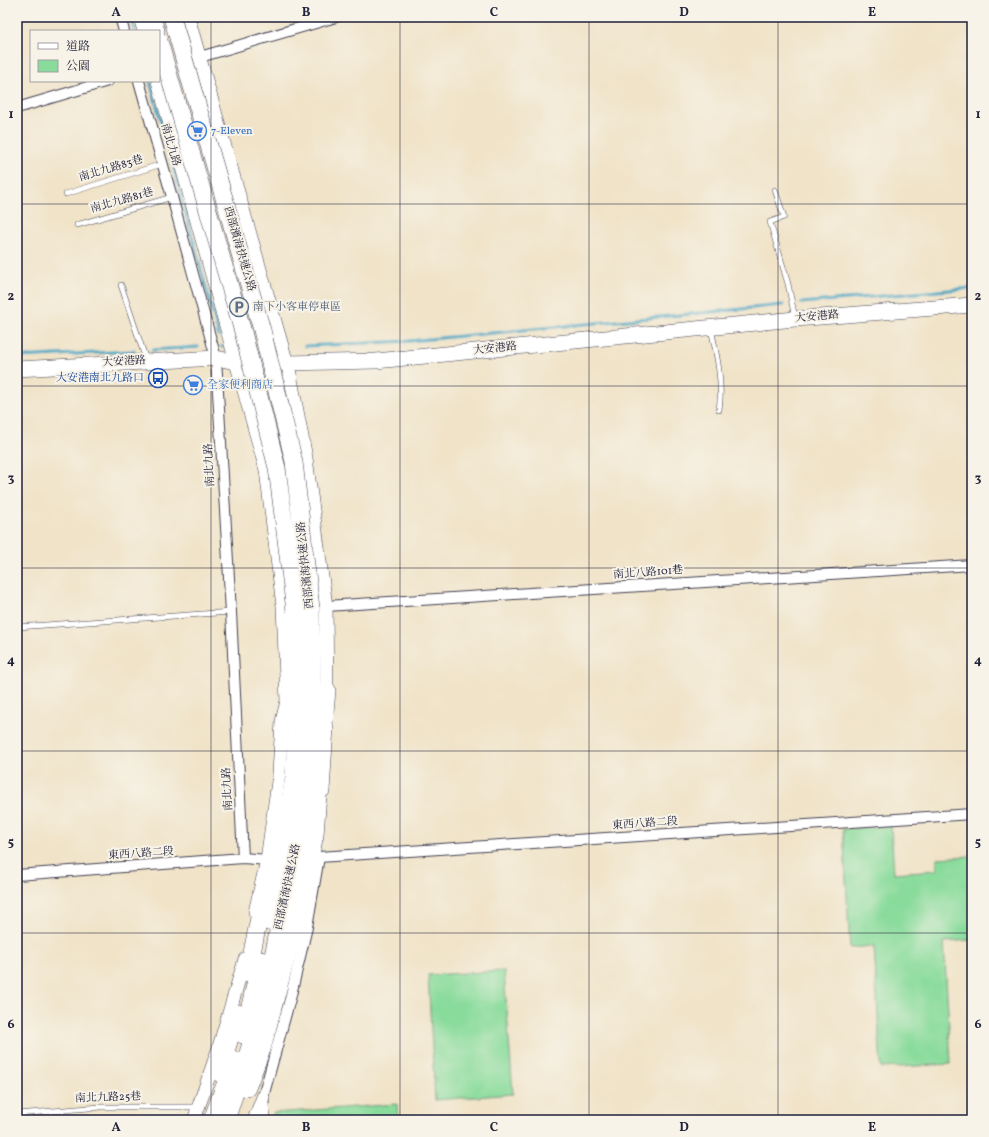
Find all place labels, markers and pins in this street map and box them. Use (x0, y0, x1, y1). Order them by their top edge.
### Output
supermarket icon: 7-Eleven (186, 120, 208, 142)
place label: 7-Eleven (211, 124, 253, 139)
parking icon: 南下小客車停車區 (228, 296, 250, 318)
place label: 南下小客車停車區 (253, 300, 341, 315)
bus stop icon: 大安港南北九路口 (147, 367, 169, 389)
place label: 大安港南北九路口 (56, 371, 144, 386)
supermarket icon: 全家便利商店 (182, 374, 204, 396)
place label: 全家便利商店 (207, 378, 273, 393)

